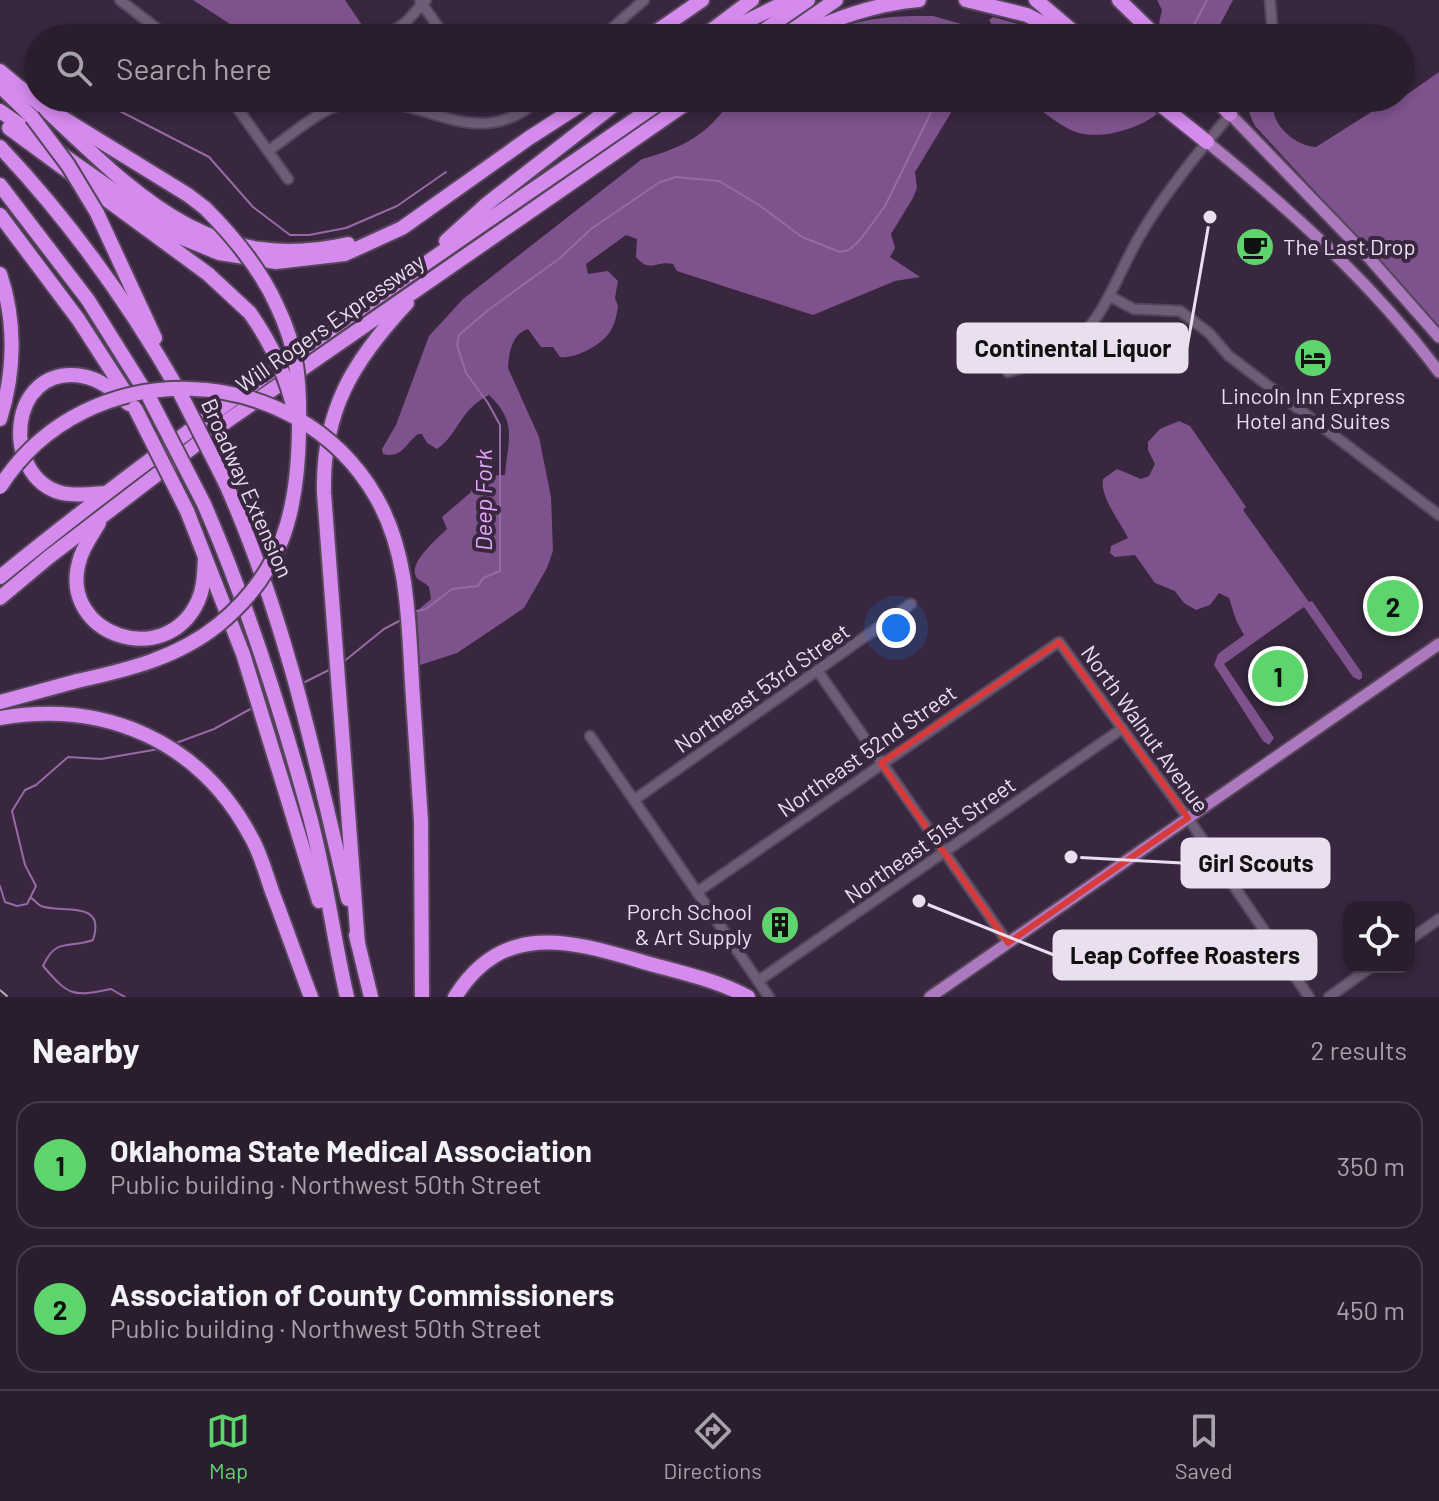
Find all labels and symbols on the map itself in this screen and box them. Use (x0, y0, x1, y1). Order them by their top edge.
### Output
cafe icon: The Last Drop (1234, 226, 1276, 268)
place label: The Last Drop (1283, 233, 1416, 259)
street label: Will Rogers Expressway (230, 247, 428, 397)
callout: Continental Liquor (958, 324, 1187, 372)
text: Continental Liquor (974, 333, 1172, 362)
hotel icon: Lincoln Inn Express Hotel and Suites (1292, 337, 1334, 379)
place label: Lincoln Inn Express Hotel and Suites (1221, 382, 1405, 433)
street label: Broadway Extension (197, 394, 299, 581)
water label: Deep Fork (468, 449, 497, 551)
pin: 2 (1367, 576, 1419, 636)
your location (876, 608, 916, 648)
street label: Northeast 53rd Street (669, 617, 854, 757)
street label: North Walnut Avenue (1077, 640, 1215, 817)
pin: 1 (1252, 646, 1304, 706)
street label: Northeast 52nd Street (772, 679, 961, 822)
street label: Northeast 51st Street (839, 771, 1020, 908)
callout: Girl Scouts (1182, 839, 1329, 887)
text: Girl Scouts (1198, 848, 1314, 877)
place label: Porch School & Art Supply (627, 898, 752, 949)
building icon: Porch School & Art Supply (759, 904, 801, 946)
callout: Leap Coffee Roasters (1054, 931, 1316, 979)
text: Leap Coffee Roasters (1070, 940, 1300, 969)

